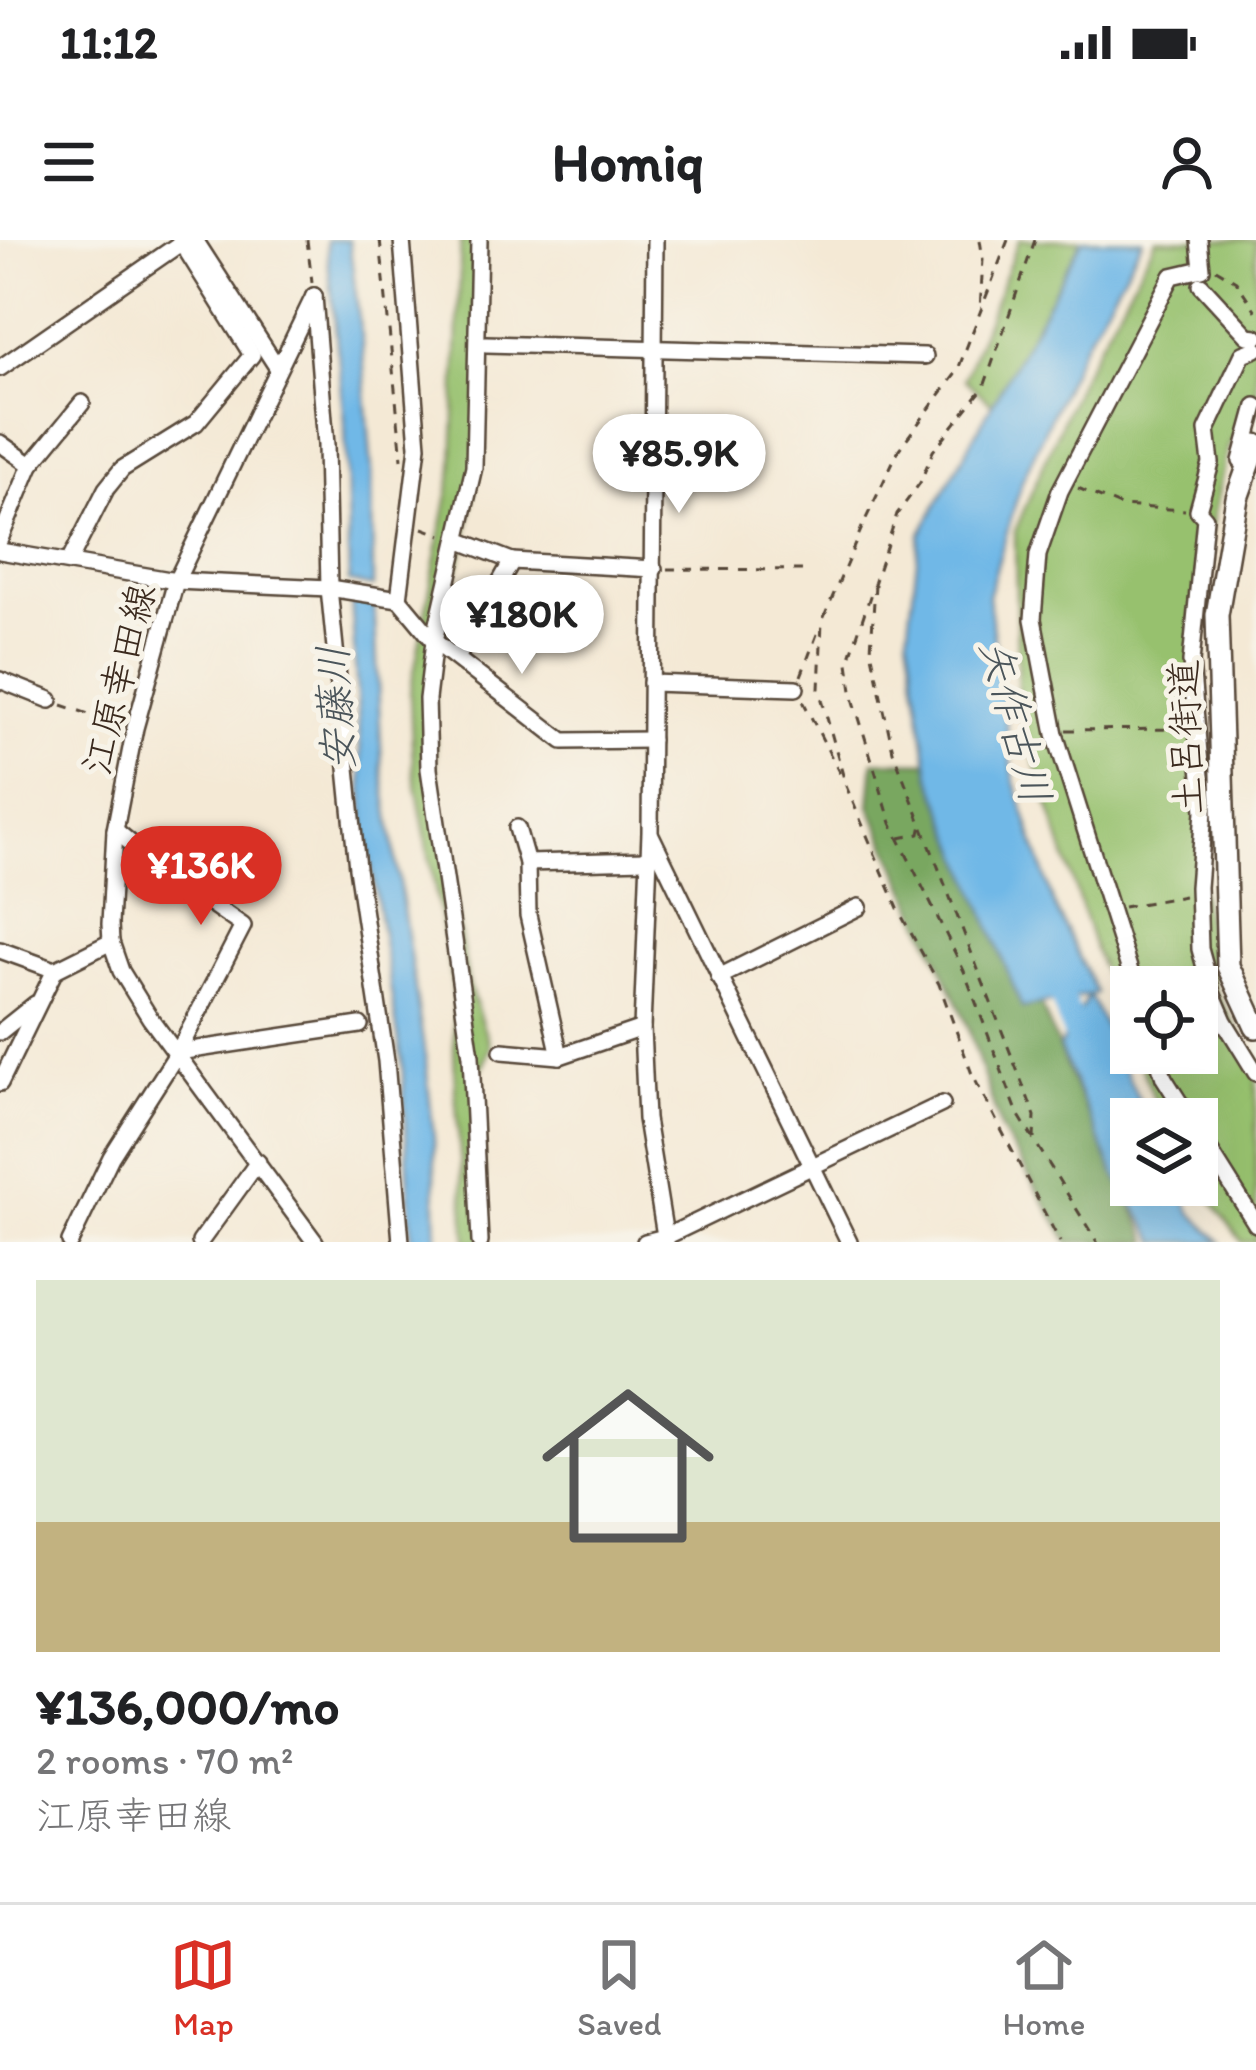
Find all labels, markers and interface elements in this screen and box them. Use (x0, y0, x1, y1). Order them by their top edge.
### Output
text: 11:12 (60, 15, 157, 69)
icon: menu (36, 129, 102, 195)
icon: person (1154, 129, 1220, 195)
text: Homiq (552, 130, 704, 195)
pin: ¥85.9K (581, 414, 777, 516)
text: ¥85.9K (620, 429, 738, 476)
pin: ¥180K (438, 575, 606, 677)
street label: 江原幸田線 (72, 579, 165, 779)
text: ¥180K (467, 590, 577, 637)
water label: 矢作古川 (969, 633, 1062, 809)
water label: 安藤川 (307, 644, 364, 772)
street label: 土呂街道 (1159, 658, 1212, 816)
pin: ¥136K (117, 826, 285, 928)
text: ¥136K (148, 841, 254, 888)
map controls (1110, 966, 1218, 1206)
button: locate (1110, 966, 1218, 1074)
button: layers (1110, 1098, 1218, 1206)
icon: home (520, 1358, 736, 1574)
text: ¥136,000/mo (36, 1676, 340, 1737)
text: 2 rooms · 70 m² (36, 1737, 294, 1784)
text: 江原幸田線 (36, 1792, 231, 1839)
tab: Map (170, 1932, 236, 2043)
tab: Saved (577, 1932, 662, 2043)
tab: Home (1002, 1932, 1086, 2043)

